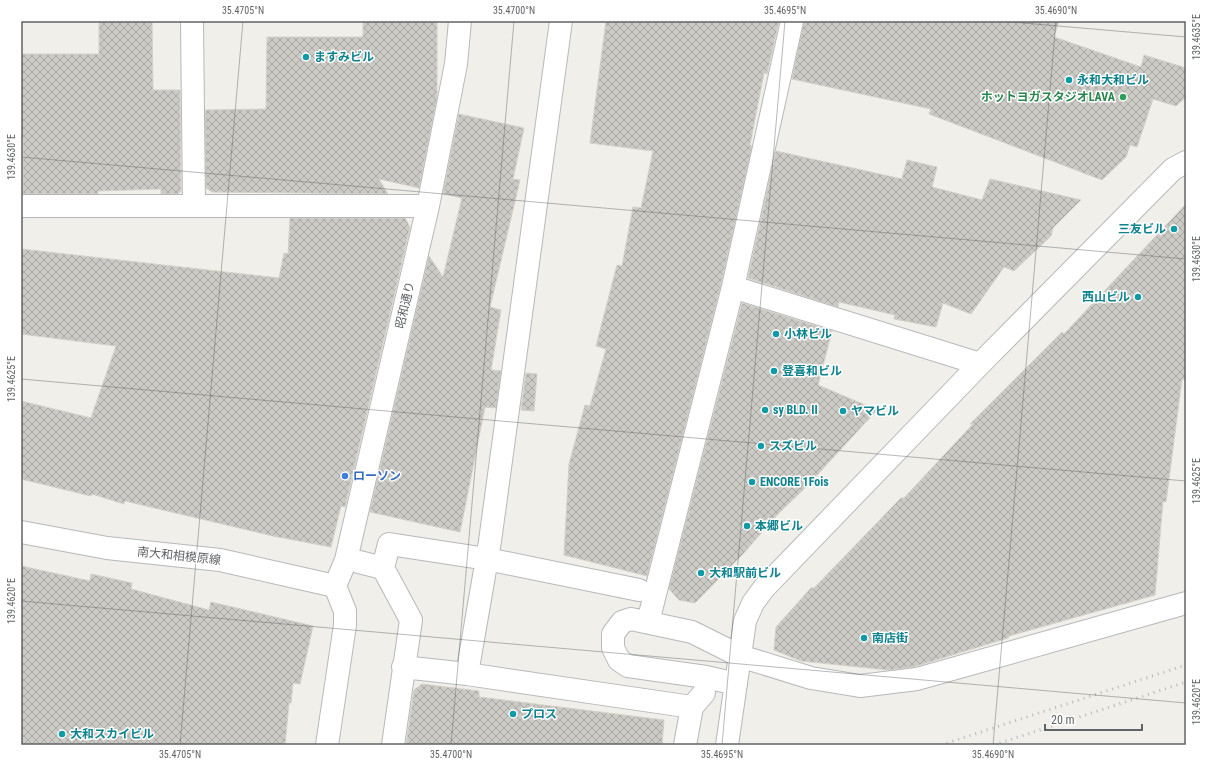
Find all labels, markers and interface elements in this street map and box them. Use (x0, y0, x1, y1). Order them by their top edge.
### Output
text: 35.4705°N (222, 5, 264, 16)
text: 35.4700°N (493, 5, 535, 16)
text: 35.4695°N (764, 5, 806, 16)
text: 35.4690°N (1035, 5, 1077, 16)
text: 139.4635°E (1191, 14, 1202, 60)
place label: ますみビル (314, 50, 374, 64)
marker: ますみビル (301, 52, 311, 62)
place label: 永和大和ビル (1077, 73, 1149, 87)
marker: 永和大和ビル (1064, 75, 1074, 85)
place label: ホットヨガスタジオLAVA (981, 90, 1116, 104)
marker: ホットヨガスタジオLAVA (1118, 92, 1128, 102)
text: 139.4630°E (6, 134, 17, 180)
place label: 三友ビル (1118, 222, 1166, 236)
marker: 三友ビル (1169, 224, 1179, 234)
text: 139.4630°E (1191, 236, 1202, 282)
street label: 昭和通り (393, 280, 417, 330)
place label: 西山ビル (1082, 290, 1130, 304)
marker: 西山ビル (1133, 292, 1143, 302)
place label: 小林ビル (784, 327, 832, 341)
marker: 小林ビル (771, 329, 781, 339)
text: 139.4625°E (6, 356, 17, 402)
place label: 登喜和ビル (782, 364, 842, 378)
marker: 登喜和ビル (769, 366, 779, 376)
place label: sy BLD. II (773, 403, 818, 417)
place label: ヤマビル (851, 404, 899, 418)
marker: sy BLD. II (760, 405, 770, 415)
marker: ヤマビル (838, 406, 848, 416)
place label: スズビル (769, 439, 817, 453)
marker: スズビル (756, 441, 766, 451)
text: 139.4625°E (1191, 458, 1202, 504)
place label: ローソン (353, 469, 401, 483)
marker: ローソン (340, 471, 350, 481)
place label: ENCORE 1Fois (760, 475, 829, 489)
marker: ENCORE 1Fois (747, 477, 757, 487)
place label: 本郷ビル (755, 519, 803, 533)
marker: 本郷ビル (742, 521, 752, 531)
street label: 南大和相模原線 (136, 545, 222, 567)
place label: 大和駅前ビル (709, 566, 781, 580)
marker: 大和駅前ビル (696, 568, 706, 578)
text: 139.4620°E (6, 578, 17, 624)
place label: 南店街 (872, 631, 908, 645)
marker: 南店街 (859, 633, 869, 643)
text: 139.4620°E (1191, 679, 1202, 725)
scale bar (1045, 706, 1142, 732)
place label: プロス (521, 707, 557, 721)
marker: プロス (508, 709, 518, 719)
text: 20 m (1051, 713, 1075, 727)
place label: 大和スカイビル (70, 727, 154, 741)
marker: 大和スカイビル (57, 729, 67, 739)
text: 35.4705°N (159, 749, 201, 760)
text: 35.4700°N (430, 749, 472, 760)
text: 35.4695°N (701, 749, 743, 760)
text: 35.4690°N (972, 749, 1014, 760)

